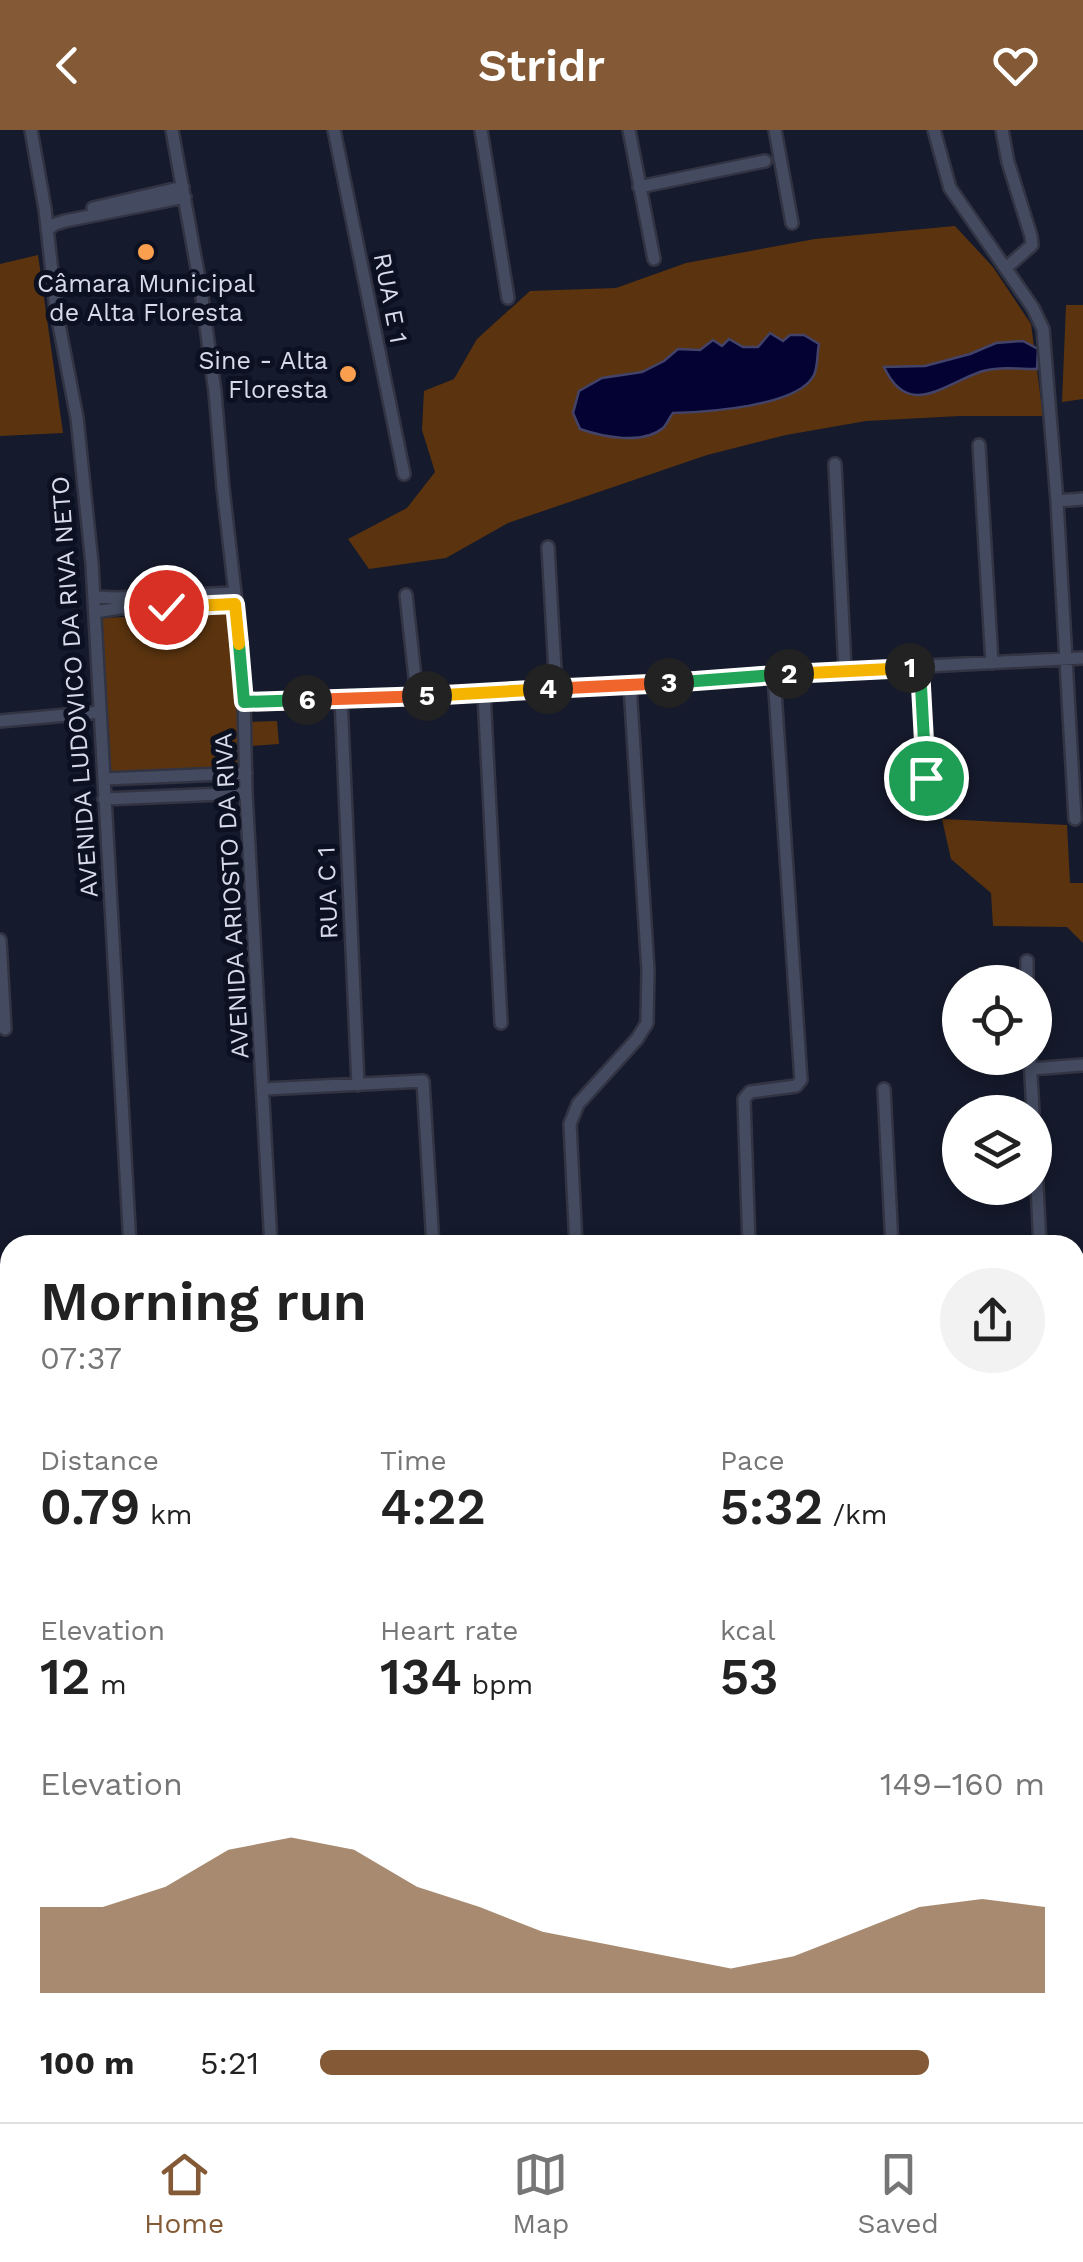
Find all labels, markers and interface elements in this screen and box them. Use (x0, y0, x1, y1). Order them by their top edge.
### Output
icon: back (40, 38, 95, 93)
icon: heart (988, 38, 1043, 93)
text: Stridr (478, 39, 605, 92)
marker: Câmara Municipal de Alta Floresta (135, 241, 157, 263)
street label: RUA E 1 (368, 250, 413, 346)
place label: Câmara Municipal de Alta Floresta (37, 269, 255, 327)
place label: Sine - Alta Floresta (198, 346, 328, 404)
marker: Sine - Alta Floresta (337, 363, 359, 385)
street label: AVENIDA LUDOVICO DA RIVA NETO (45, 475, 104, 899)
pin (124, 565, 209, 650)
icon: check (139, 580, 194, 635)
pin: 1 (885, 643, 935, 693)
pin: 2 (764, 649, 814, 699)
text: 1 (904, 651, 916, 684)
text: 2 (781, 657, 797, 690)
pin: 3 (644, 658, 694, 708)
pin: 4 (523, 664, 573, 714)
text: 3 (661, 666, 677, 699)
pin: 5 (402, 671, 452, 721)
text: 4 (539, 672, 557, 705)
pin: 6 (282, 675, 332, 725)
text: 5 (419, 679, 435, 712)
text: 6 (298, 683, 316, 716)
street label: AVENIDA ARIOSTO DA RIVA (208, 732, 255, 1060)
pin (884, 736, 969, 821)
icon: arrive (899, 751, 954, 806)
street label: RUA C 1 (311, 846, 344, 940)
map controls (942, 965, 1052, 1205)
button: locate (942, 965, 1052, 1075)
button: layers (942, 1095, 1052, 1205)
button: share (940, 1268, 1045, 1373)
text: Morning run (40, 1269, 367, 1333)
text: 07:37 (40, 1339, 122, 1377)
text: Distance (40, 1444, 159, 1477)
text: Time (380, 1444, 447, 1477)
text: Pace (720, 1444, 785, 1477)
text: 0.79 (40, 1477, 140, 1536)
text: 4:22 (380, 1477, 486, 1536)
text: 5:32 (720, 1477, 823, 1536)
text: km (140, 1498, 192, 1531)
text: /km (823, 1498, 887, 1531)
text: Elevation (40, 1614, 165, 1647)
text: Heart rate (380, 1614, 518, 1647)
text: kcal (720, 1614, 775, 1647)
text: 12 (40, 1647, 90, 1706)
text: 134 (380, 1647, 462, 1706)
text: 53 (720, 1647, 779, 1706)
text: m (90, 1668, 127, 1701)
text: bpm (462, 1668, 533, 1701)
text: Elevation (40, 1765, 183, 1803)
text: 149–160 m (880, 1765, 1045, 1803)
text: 100 m (40, 2044, 134, 2082)
text: 5:21 (200, 2044, 259, 2082)
tab: Home (144, 2147, 224, 2240)
tab: Map (512, 2147, 569, 2240)
tab: Saved (858, 2147, 939, 2240)

